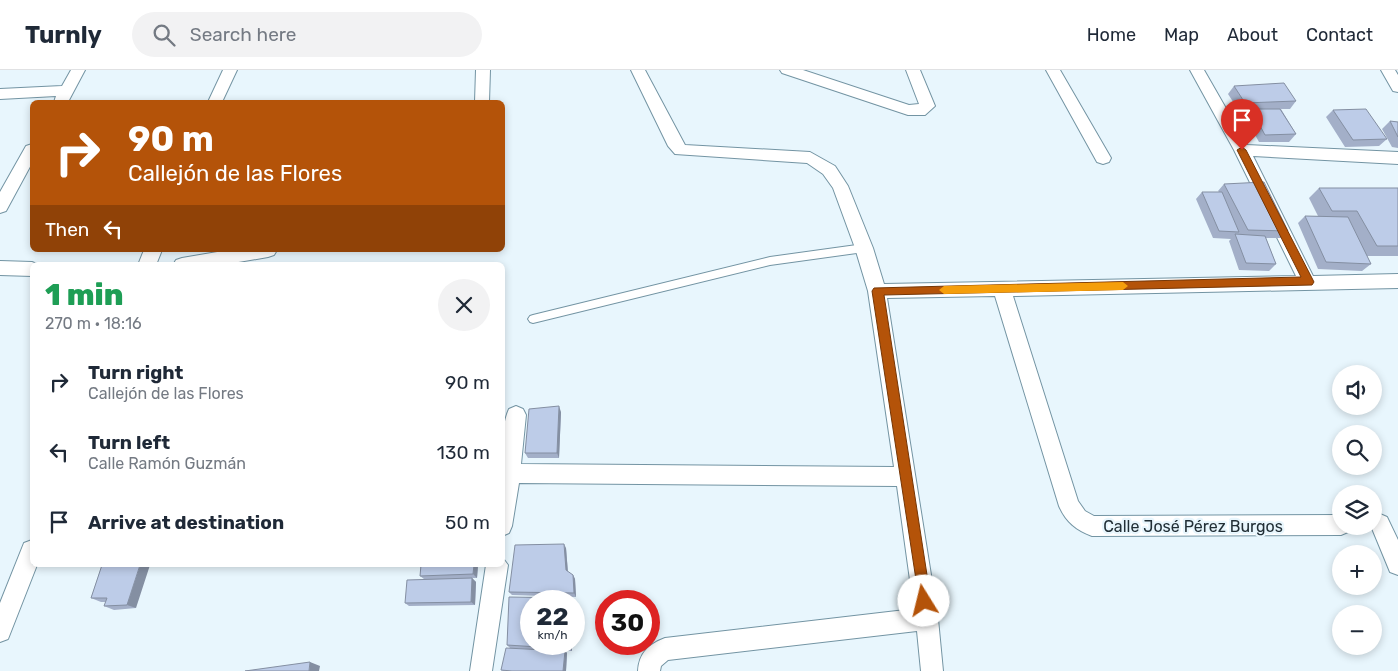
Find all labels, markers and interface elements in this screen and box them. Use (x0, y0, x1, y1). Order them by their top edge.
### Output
search box (132, 12, 482, 57)
text: Turnly (25, 21, 102, 49)
icon: search (150, 21, 178, 49)
text: Search here (190, 23, 296, 46)
text: Home (1087, 24, 1136, 46)
text: Map (1164, 24, 1199, 46)
text: About (1227, 24, 1278, 46)
text: Contact (1306, 24, 1373, 46)
pin (1221, 99, 1263, 150)
icon: arrive (1228, 106, 1256, 134)
text: 90 m (128, 118, 214, 160)
icon: right (45, 120, 110, 185)
text: Callejón de las Flores (128, 160, 342, 187)
icon: left (99, 215, 127, 243)
text: Then (45, 218, 89, 241)
text: 1 min (45, 277, 123, 313)
button: close (438, 279, 490, 331)
text: 270 m · 18:16 (45, 314, 142, 333)
text: Turn right (88, 361, 183, 384)
map controls (1332, 365, 1382, 655)
button: sound (1332, 365, 1382, 415)
icon: right (45, 368, 73, 396)
text: 90 m (445, 371, 490, 394)
text: Callejón de las Flores (88, 384, 244, 403)
button: search (1332, 425, 1382, 475)
text: Turn left (88, 431, 170, 454)
icon: left (45, 438, 73, 466)
text: 130 m (437, 441, 490, 464)
text: Calle Ramón Guzmán (88, 454, 246, 473)
button: layers (1332, 485, 1382, 535)
icon: arrive (45, 508, 73, 536)
text: Arrive at destination (88, 511, 284, 534)
text: 50 m (445, 511, 490, 534)
street label: Calle José Pérez Burgos (1103, 517, 1283, 536)
button: + (1332, 545, 1382, 595)
position arrow (897, 574, 949, 626)
speed limit sign: 30 (595, 590, 660, 655)
text: 22 (536, 602, 569, 631)
button: − (1332, 605, 1382, 655)
text: km/h (538, 628, 567, 642)

